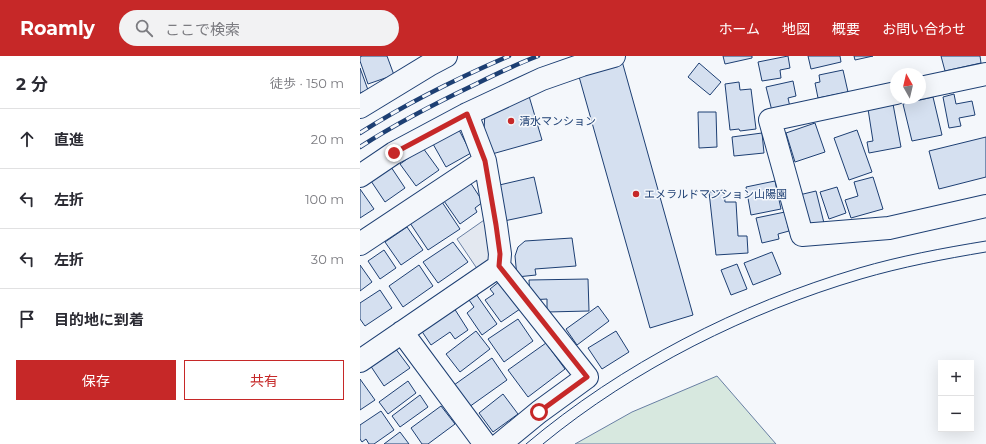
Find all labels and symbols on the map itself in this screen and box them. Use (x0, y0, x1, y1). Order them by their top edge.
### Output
north arrow (890, 68, 926, 104)
place label: 清水マンション (519, 114, 596, 128)
marker: 清水マンション (506, 116, 516, 126)
route end (385, 144, 403, 162)
place label: エメラルドマンション山陽園 (644, 187, 787, 201)
marker: エメラルドマンション山陽園 (631, 189, 641, 199)
route start (530, 403, 548, 421)

